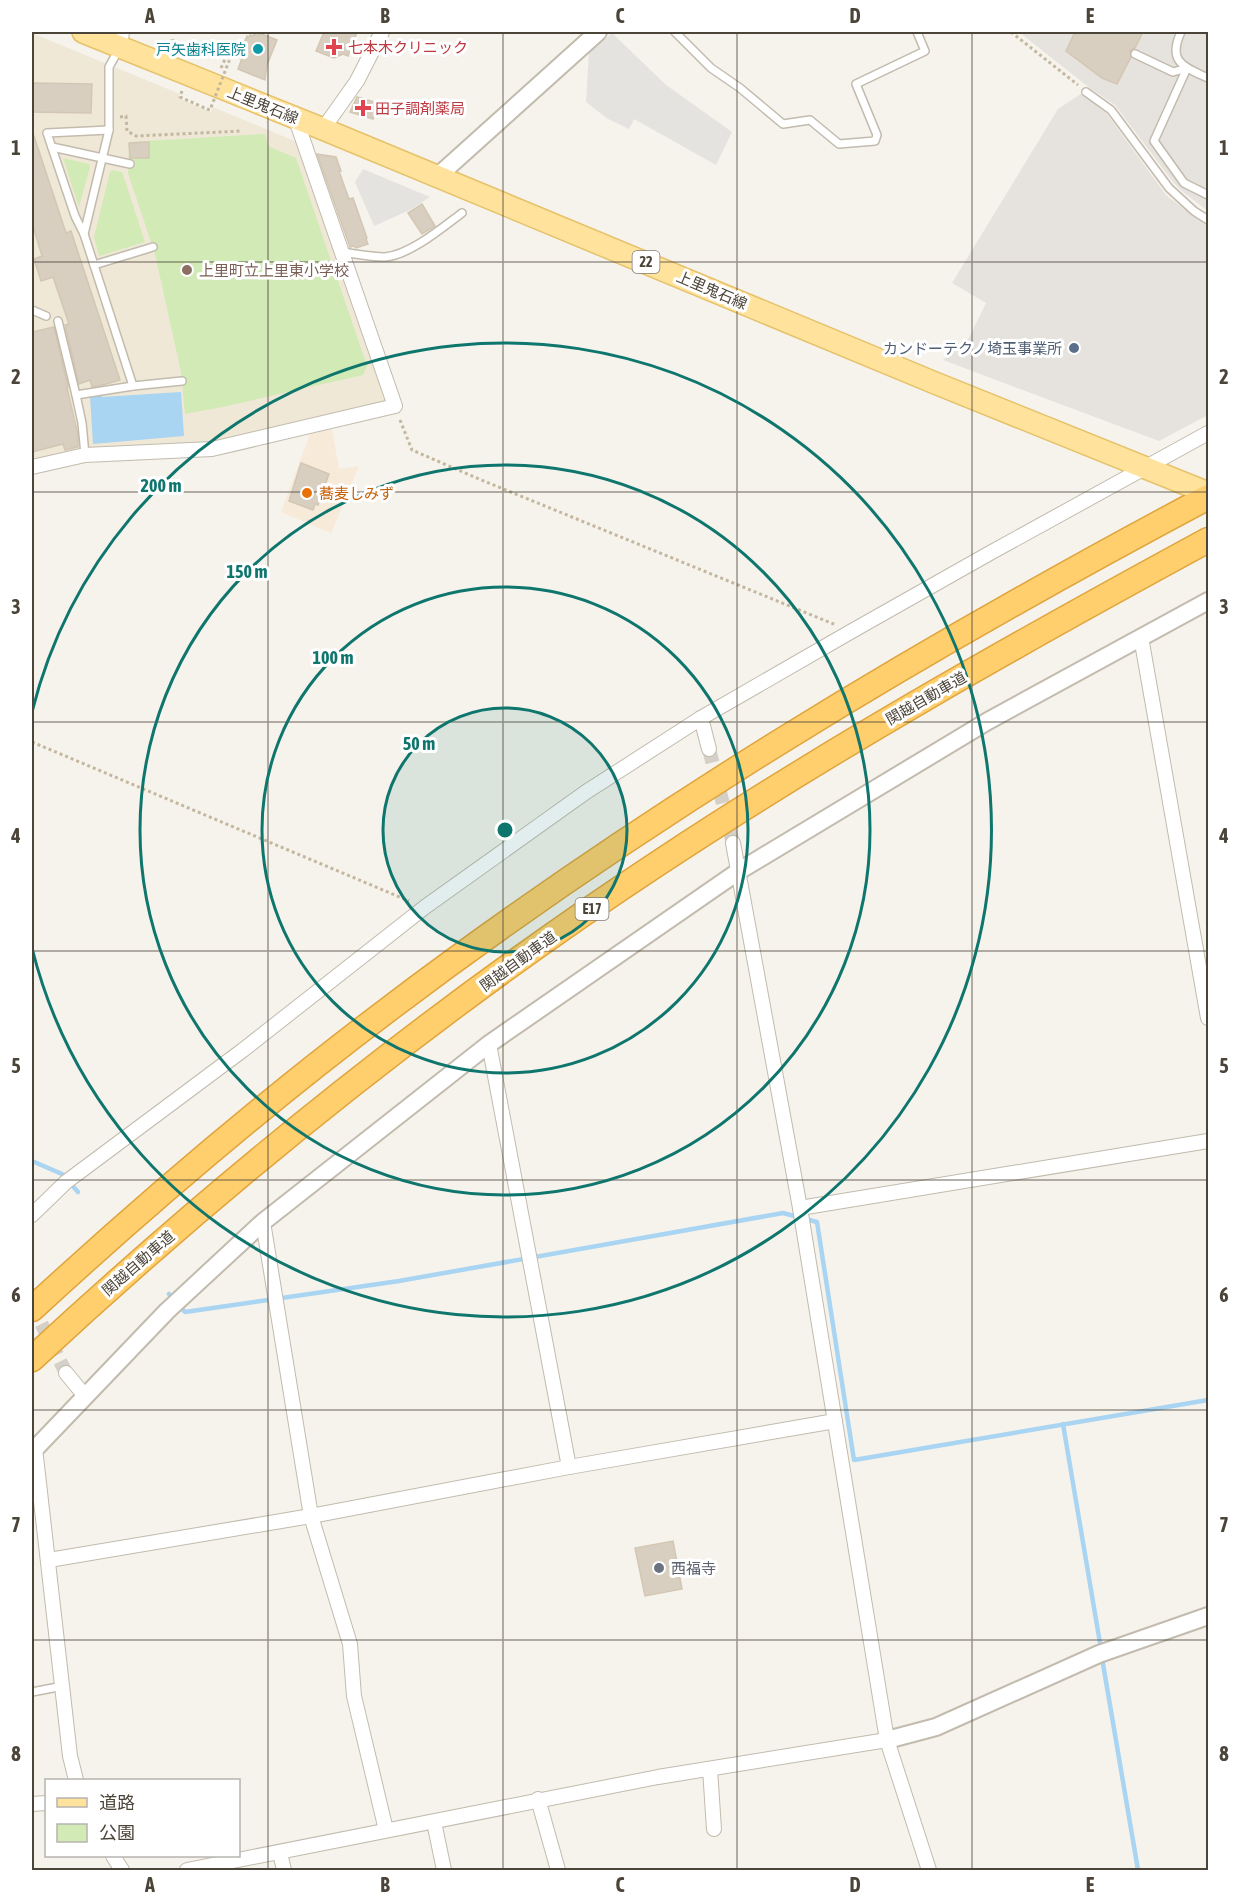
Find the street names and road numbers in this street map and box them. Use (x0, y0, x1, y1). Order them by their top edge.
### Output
street label: 上里鬼石線 (225, 83, 301, 127)
road number: 22 (632, 251, 660, 273)
street label: 上里鬼石線 (674, 268, 750, 312)
street label: 関越自動車道 (883, 668, 969, 728)
road number: E17 (576, 898, 608, 920)
street label: 関越自動車道 (477, 928, 559, 994)
street label: 関越自動車道 (98, 1227, 178, 1299)

